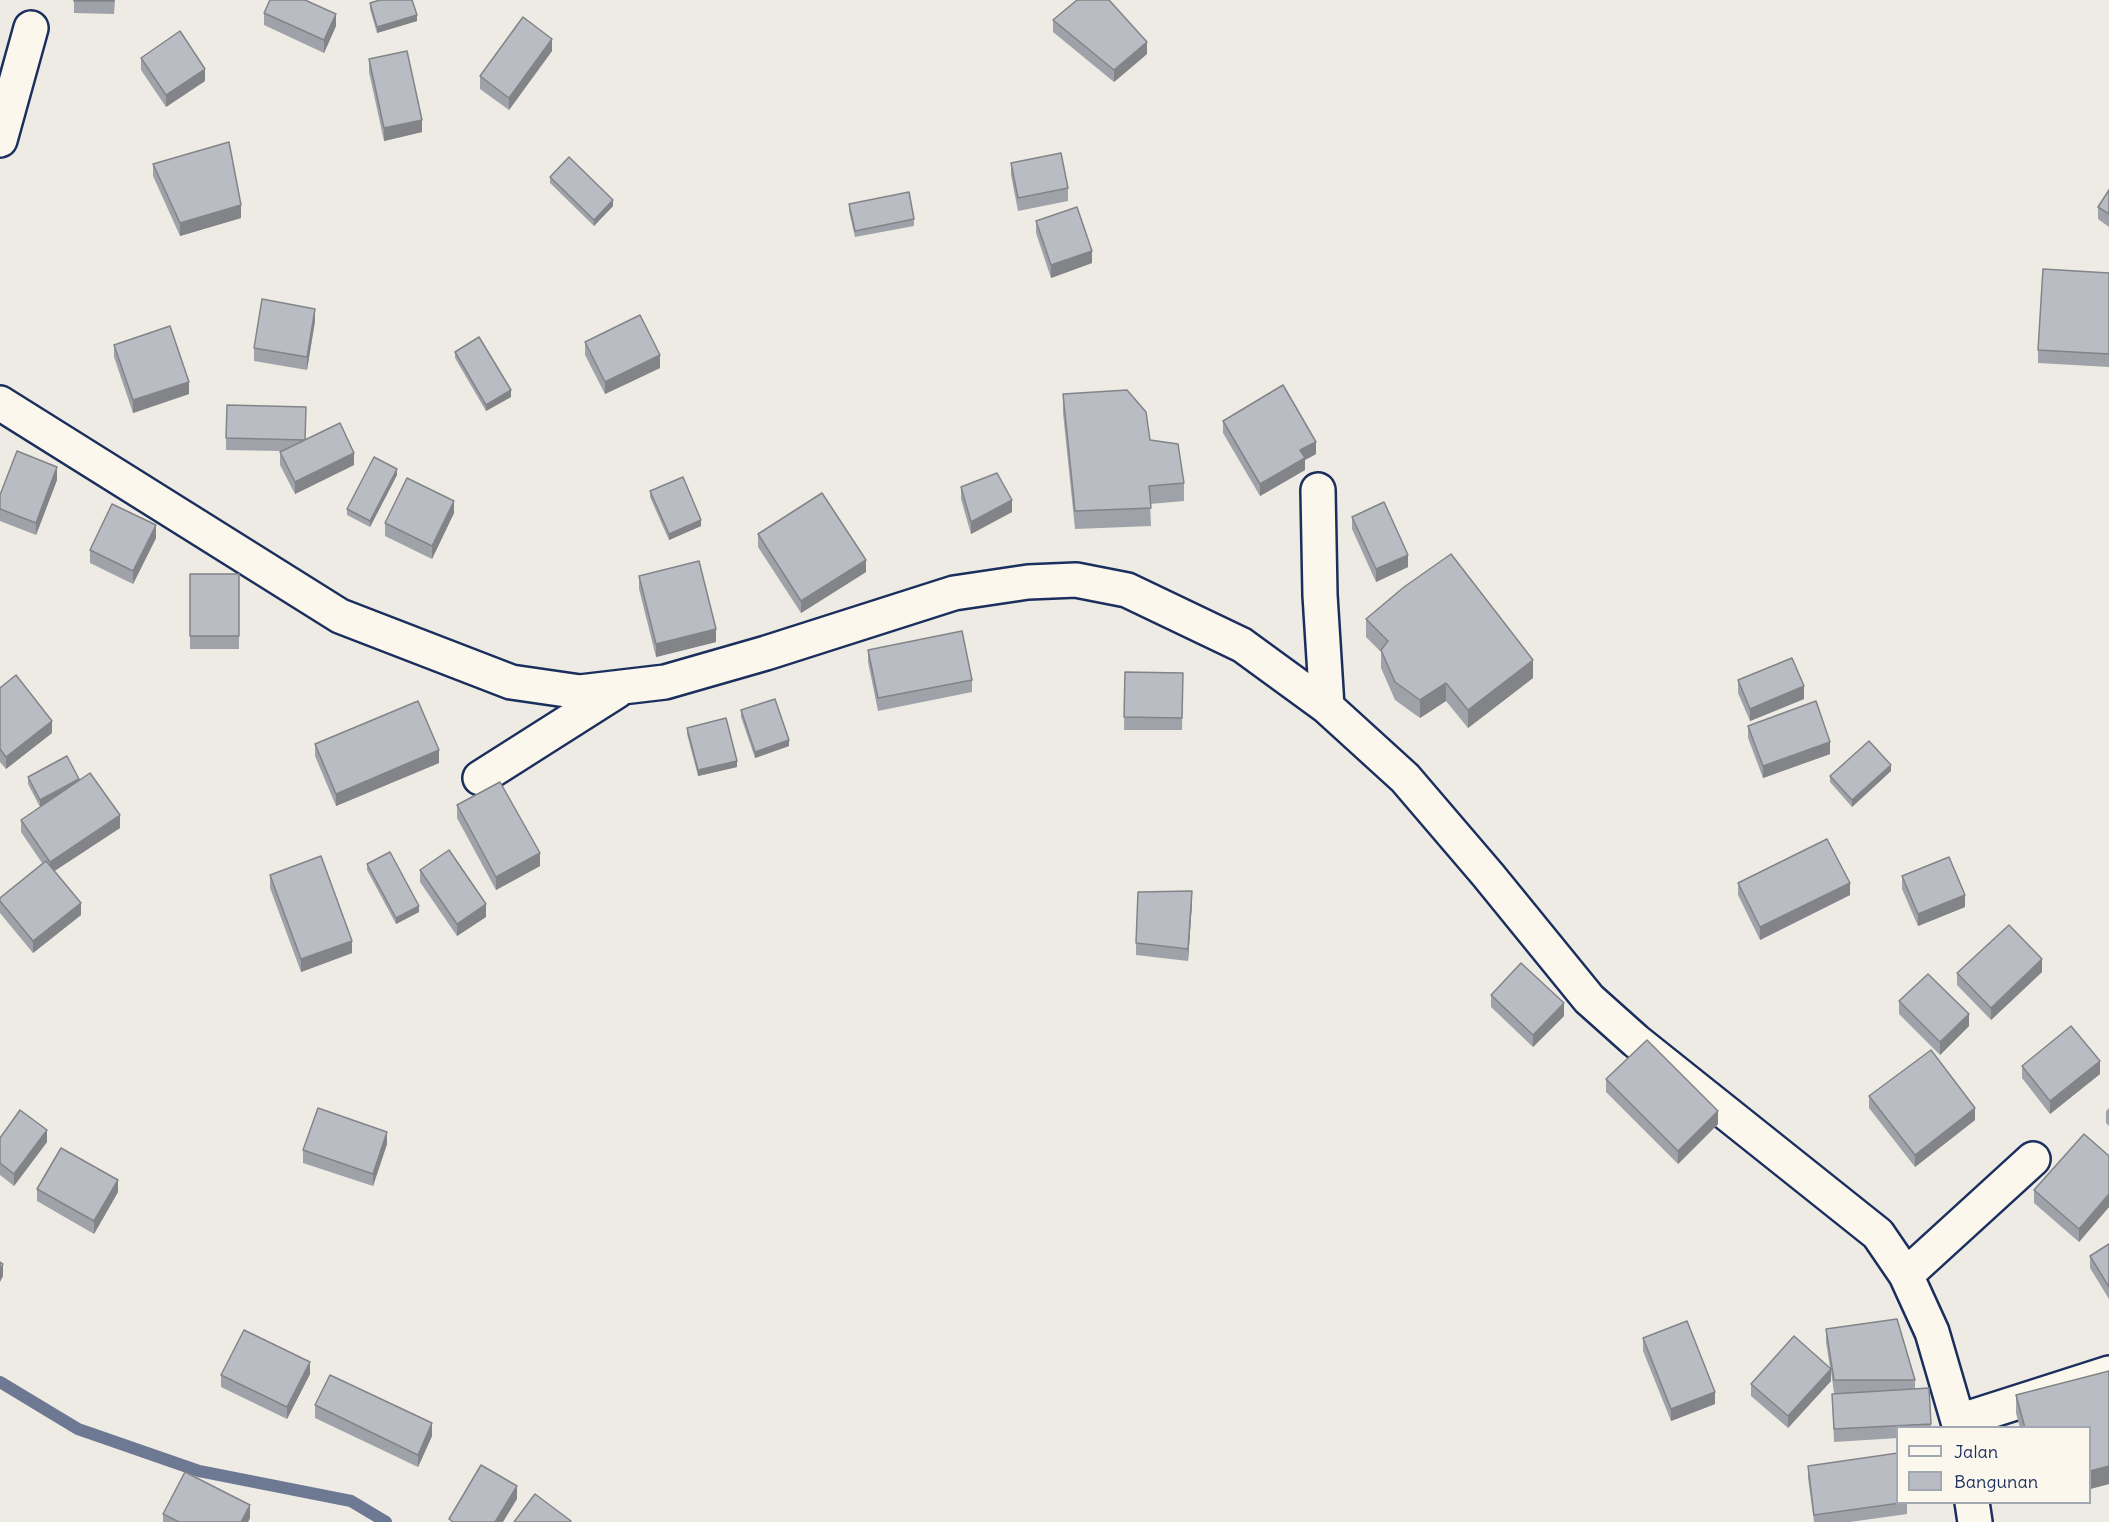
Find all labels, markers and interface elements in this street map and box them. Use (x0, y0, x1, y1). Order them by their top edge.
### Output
legend (1896, 1426, 2091, 1504)
text: Jalan (1954, 1440, 1998, 1463)
text: Bangunan (1954, 1470, 2038, 1493)

